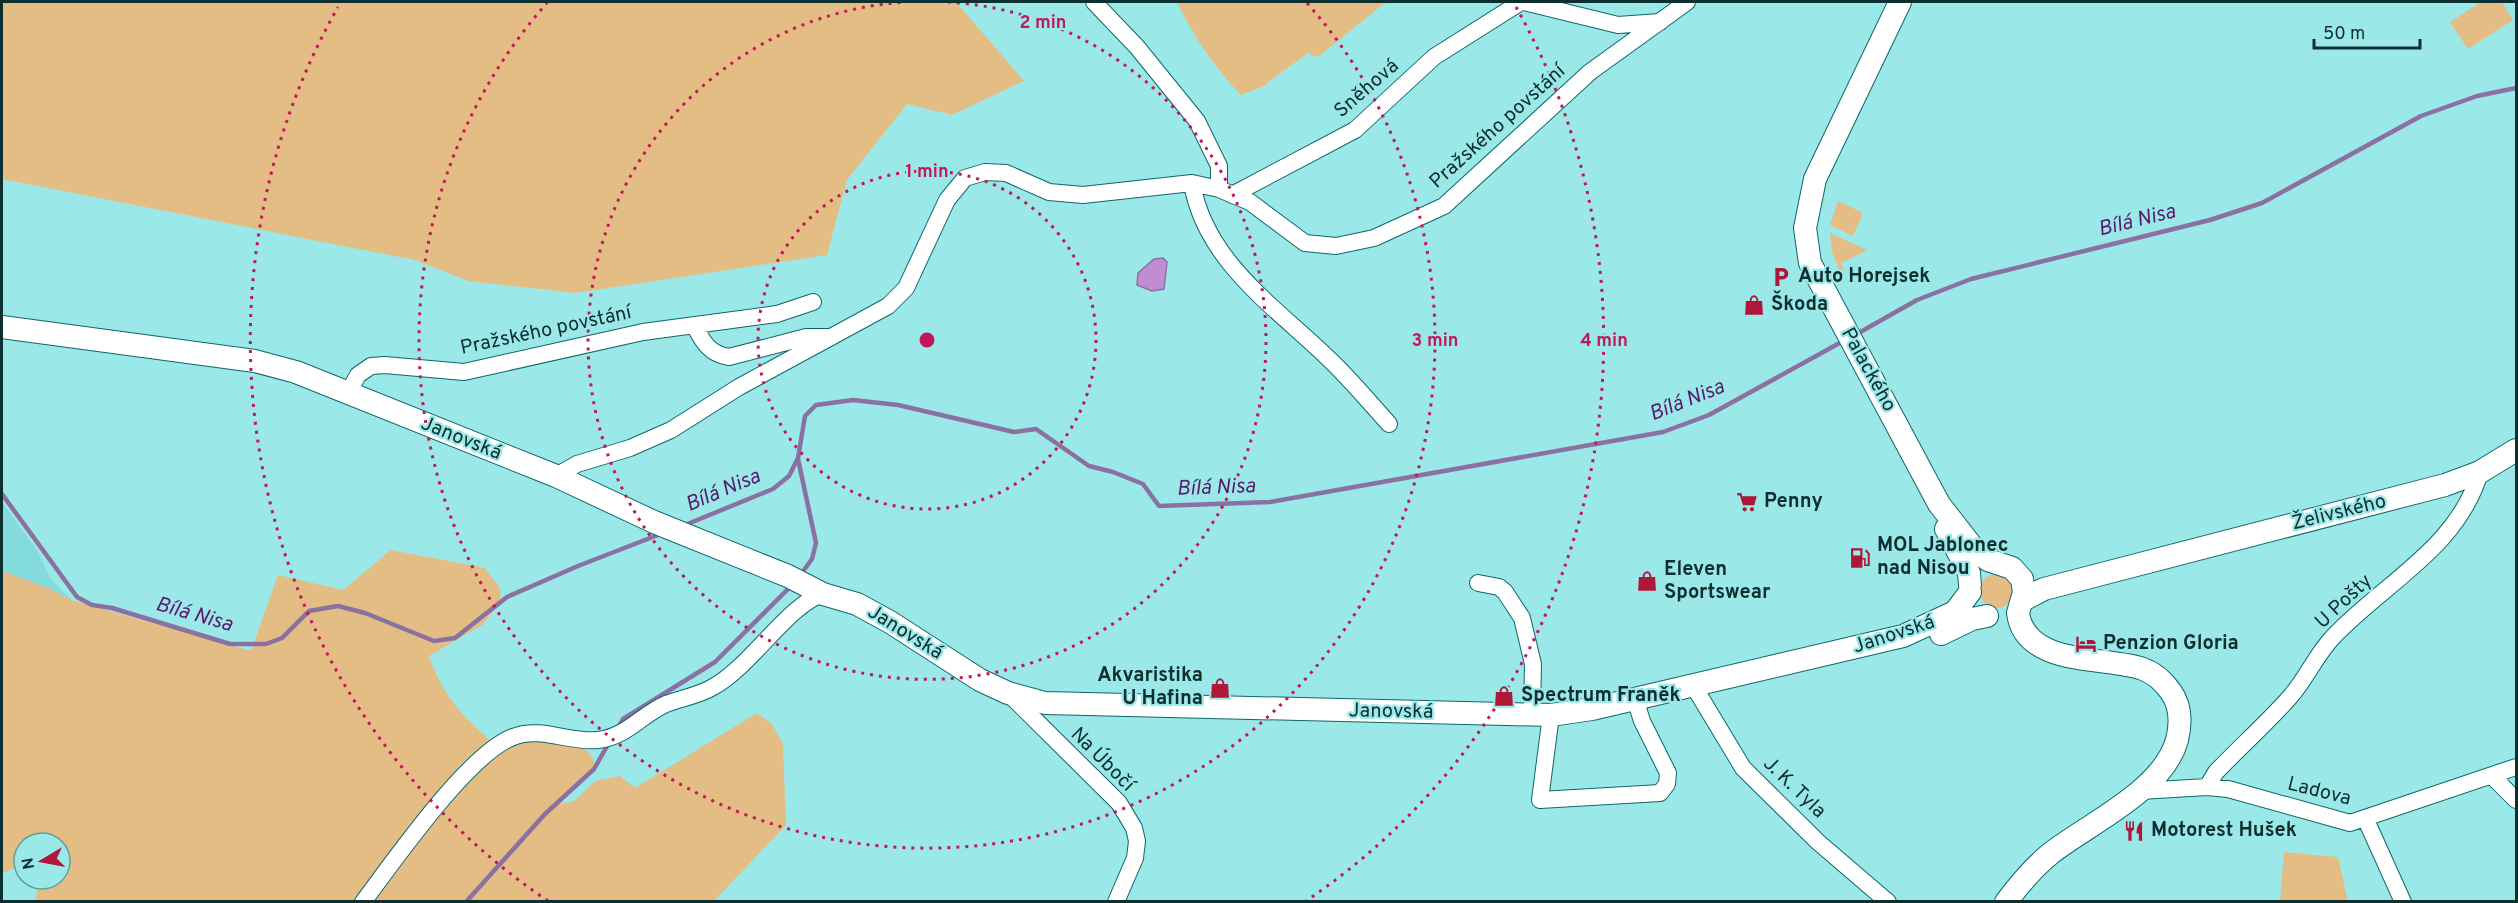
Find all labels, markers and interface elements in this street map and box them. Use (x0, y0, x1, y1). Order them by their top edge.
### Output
text: 2 min (1019, 12, 1067, 35)
scale bar (2314, 12, 2420, 50)
text: 50 m (2323, 23, 2365, 46)
street label: Sněhová (1329, 54, 1405, 124)
street label: Pražského povstání (1425, 58, 1573, 195)
text: 1 min (905, 161, 949, 184)
water label: Bílá Nisa (2096, 198, 2179, 244)
place label: Auto Horejsek (1798, 264, 1930, 290)
parking icon: Auto Horejsek (1769, 265, 1793, 289)
place label: Škoda (1771, 290, 1828, 318)
shop icon: Škoda (1742, 293, 1766, 317)
street label: Pražského povstání (458, 300, 636, 362)
street label: Palackého (1834, 323, 1902, 417)
centre of rings (917, 330, 937, 350)
text: 3 min (1412, 330, 1458, 353)
text: 4 min (1580, 330, 1628, 353)
water label: Bílá Nisa (1645, 374, 1729, 428)
street label: Janovská (417, 411, 505, 467)
water label: Bílá Nisa (681, 463, 765, 519)
water label: Bílá Nisa (1176, 473, 1256, 503)
street label: Želivského (2289, 487, 2389, 537)
place label: Penny (1764, 489, 1823, 515)
supermarket icon: Penny (1735, 490, 1759, 514)
place label: MOL Jablonec nad Nisou (1877, 533, 2008, 582)
fuel station icon: MOL Jablonec nad Nisou (1848, 546, 1872, 570)
place label: Eleven Sportswear (1664, 557, 1771, 606)
shop icon: Eleven Sportswear (1635, 569, 1659, 593)
street label: U Pošty (2310, 569, 2378, 635)
water label: Bílá Nisa (152, 591, 236, 639)
street label: Janovská (862, 600, 948, 666)
street label: Janovská (1850, 610, 1938, 660)
place label: Penzion Gloria (2103, 631, 2239, 657)
hotel icon: Penzion Gloria (2074, 632, 2098, 656)
place label: Akvaristika U Hafina (1097, 663, 1203, 712)
shop icon: Akvaristika U Hafina (1208, 676, 1232, 700)
place label: Spectrum Franěk (1521, 683, 1681, 709)
shop icon: Spectrum Franěk (1492, 684, 1516, 708)
street label: Janovská (1348, 698, 1434, 726)
street label: Na Úbočí (1064, 721, 1142, 799)
street label: J. K. Tyla (1757, 751, 1831, 825)
street label: Ladova (2284, 772, 2354, 812)
place label: Motorest Hušek (2151, 818, 2297, 844)
restaurant icon: Motorest Hušek (2122, 819, 2146, 843)
north arrow (12, 831, 72, 891)
text: N (18, 856, 40, 871)

